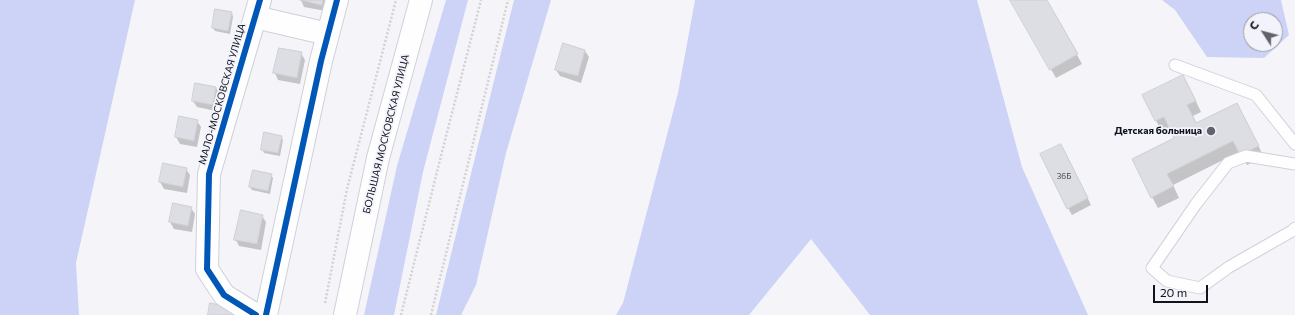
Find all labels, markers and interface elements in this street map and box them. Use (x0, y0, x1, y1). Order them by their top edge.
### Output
north arrow (1243, 12, 1283, 52)
text: С (1246, 18, 1261, 32)
street label: МАЛО-МОСКОВСКАЯ УЛИЦА (196, 22, 248, 166)
street label: БОЛЬШАЯ МОСКОВСКАЯ УЛИЦА (360, 53, 412, 215)
place label: Детская больница (1115, 125, 1202, 137)
marker: Детская больница (1205, 125, 1217, 137)
house number: 36Б (1057, 171, 1071, 181)
scale bar (1155, 277, 1210, 303)
text: 20 m (1160, 285, 1187, 299)

